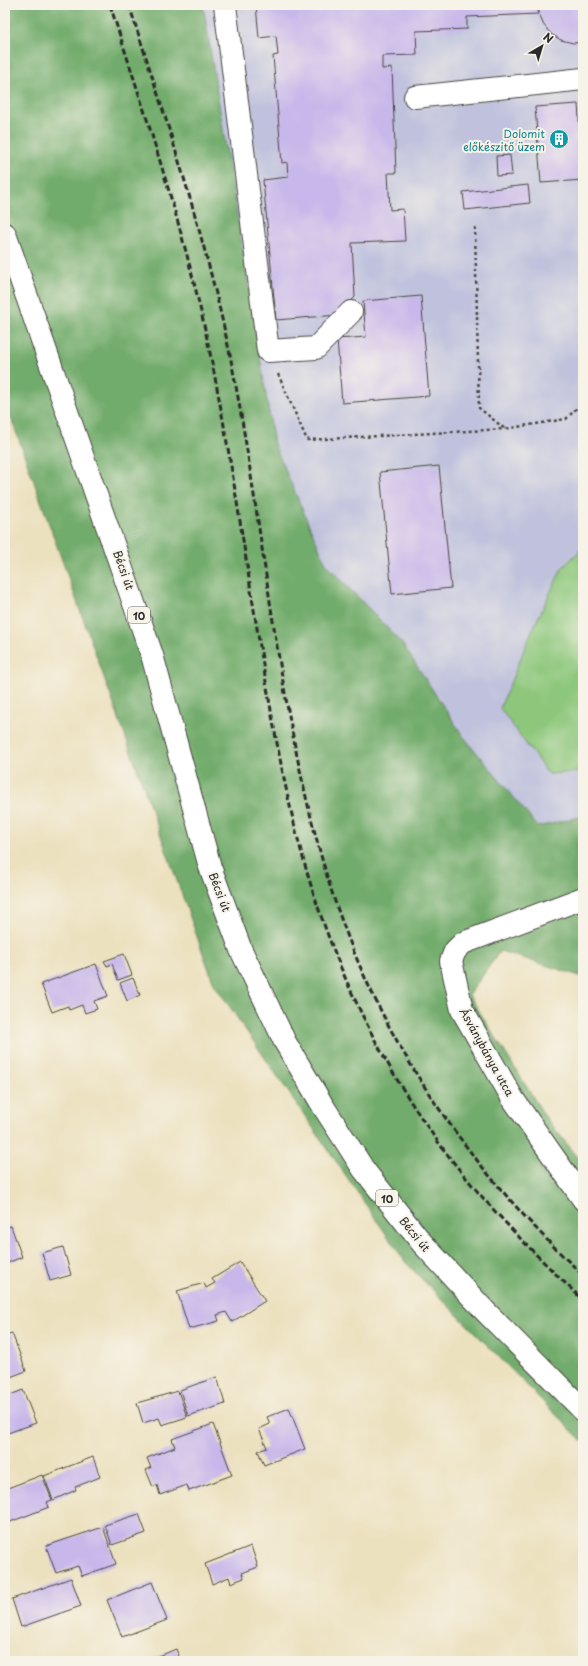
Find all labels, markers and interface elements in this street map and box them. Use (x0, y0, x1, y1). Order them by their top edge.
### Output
north arrow (522, 26, 562, 66)
text: N (540, 28, 557, 47)
place label: Dolomit előkészitő üzem (463, 125, 545, 155)
building icon: Dolomit előkészitő üzem (548, 128, 570, 150)
street label: Bécsi út (109, 548, 139, 593)
road number: 10 (128, 607, 150, 623)
street label: Bécsi út (205, 870, 235, 915)
street label: Ásványbánya utca (456, 1005, 518, 1099)
road number: 10 (376, 1190, 398, 1206)
street label: Bécsi út (396, 1213, 435, 1256)

